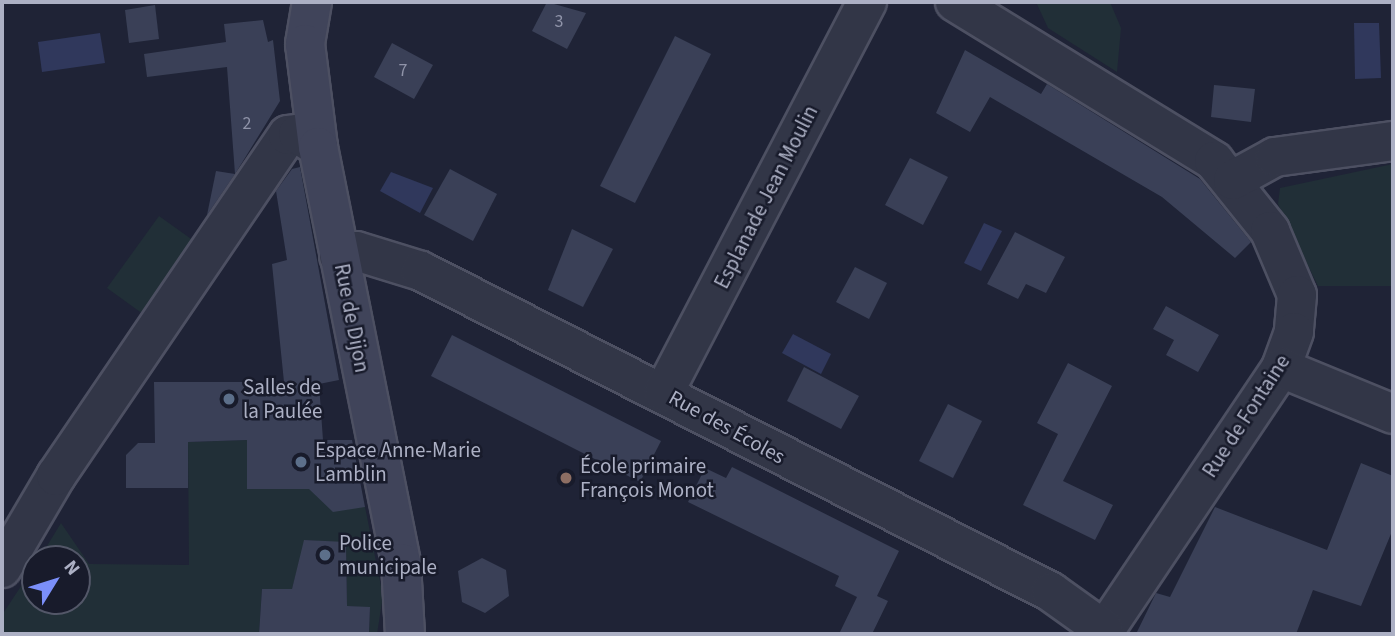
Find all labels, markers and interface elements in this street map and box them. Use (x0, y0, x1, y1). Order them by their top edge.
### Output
house number: 3 (555, 11, 563, 33)
house number: 7 (399, 60, 407, 82)
street label: Esplanade Jean Moulin (709, 101, 823, 293)
house number: 2 (243, 113, 251, 135)
street label: Rue de Dijon (329, 261, 375, 375)
street label: Rue de Fontaine (1197, 350, 1295, 482)
place label: Salles de la Paulée (243, 374, 322, 424)
street label: Rue des Écoles (664, 385, 790, 469)
marker: Salles de la Paulée (221, 391, 237, 407)
place label: Espace Anne-Marie Lamblin (315, 437, 481, 487)
place label: École primaire François Monot (580, 453, 714, 503)
marker: Espace Anne-Marie Lamblin (293, 454, 309, 470)
marker: École primaire François Monot (558, 470, 574, 486)
place label: Police municipale (339, 530, 437, 580)
north arrow (21, 545, 91, 615)
marker: Police municipale (317, 547, 333, 563)
text: N (57, 555, 86, 581)

